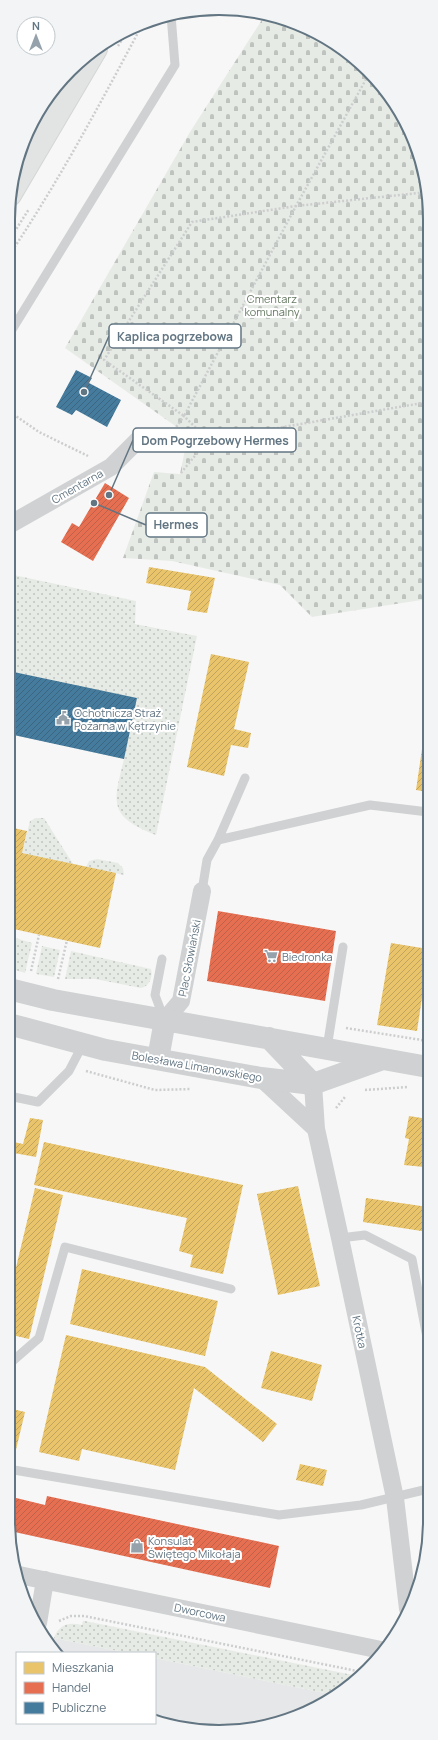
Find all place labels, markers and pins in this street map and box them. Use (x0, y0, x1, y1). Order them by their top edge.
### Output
callout: Kaplica pogrzebowa (109, 324, 241, 348)
callout: Dom Pogrzebowy Hermes (133, 428, 296, 452)
callout: Hermes (146, 513, 207, 537)
place label: Ochotnicza Straż Pożarna w Kętrzynie (74, 705, 176, 733)
public building icon: Ochotnicza Straż Pożarna w Kętrzynie (55, 710, 71, 726)
supermarket icon: Biedronka (263, 948, 279, 964)
place label: Biedronka (282, 949, 333, 964)
place label: Konsulat Świętego Mikołaja (148, 1533, 241, 1561)
shop icon: Konsulat Świętego Mikołaja (129, 1538, 145, 1554)

